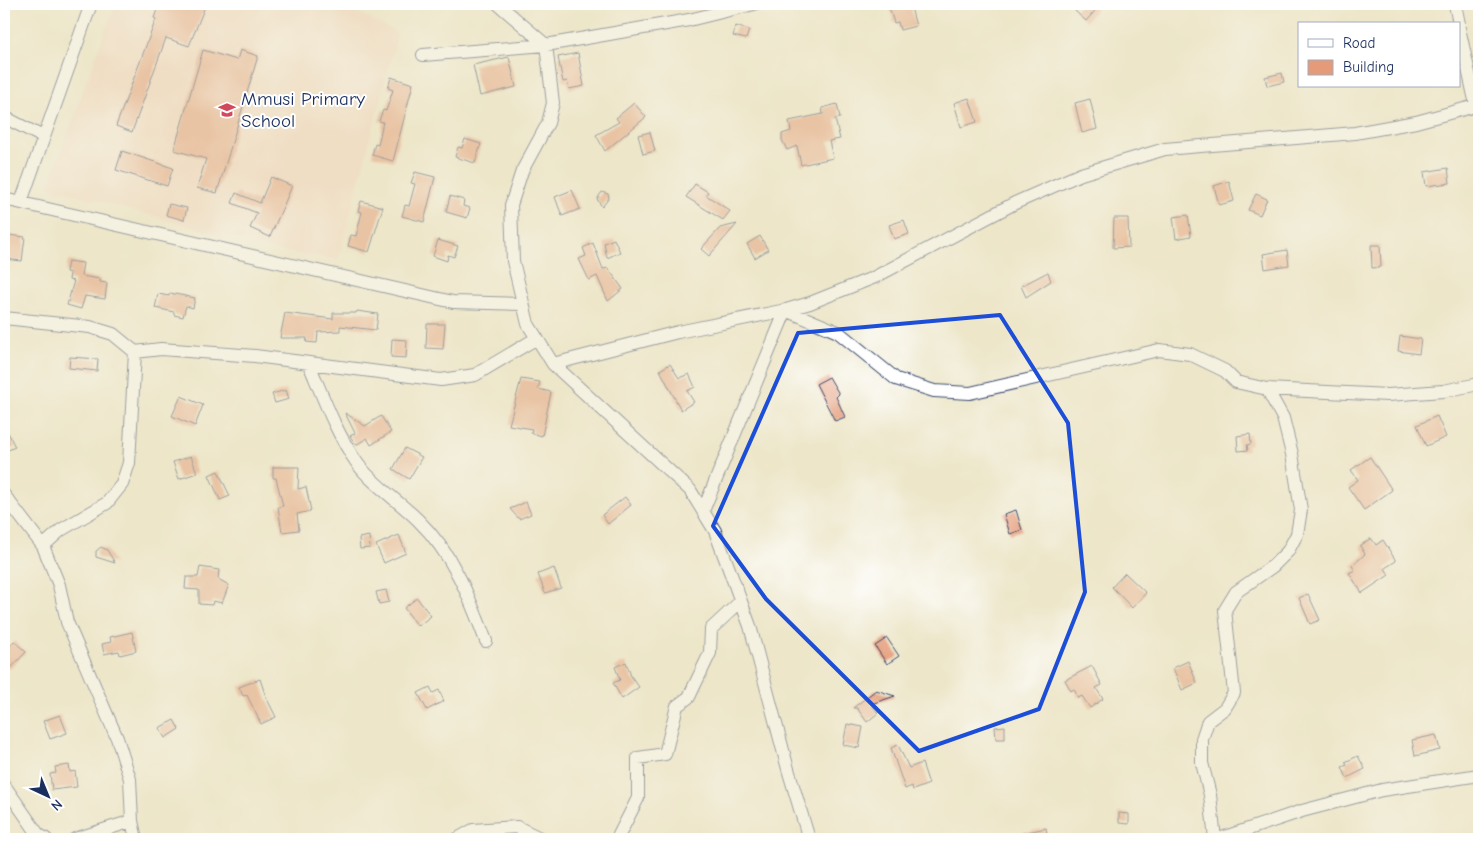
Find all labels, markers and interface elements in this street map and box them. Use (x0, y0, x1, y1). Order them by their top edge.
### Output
legend (1298, 22, 1460, 88)
text: Road (1343, 34, 1375, 52)
text: Building (1343, 58, 1394, 76)
place label: Mmusi Primary School (241, 88, 365, 132)
school or university icon: Mmusi Primary School (217, 100, 237, 120)
north arrow (22, 770, 72, 820)
text: N (47, 796, 66, 814)

